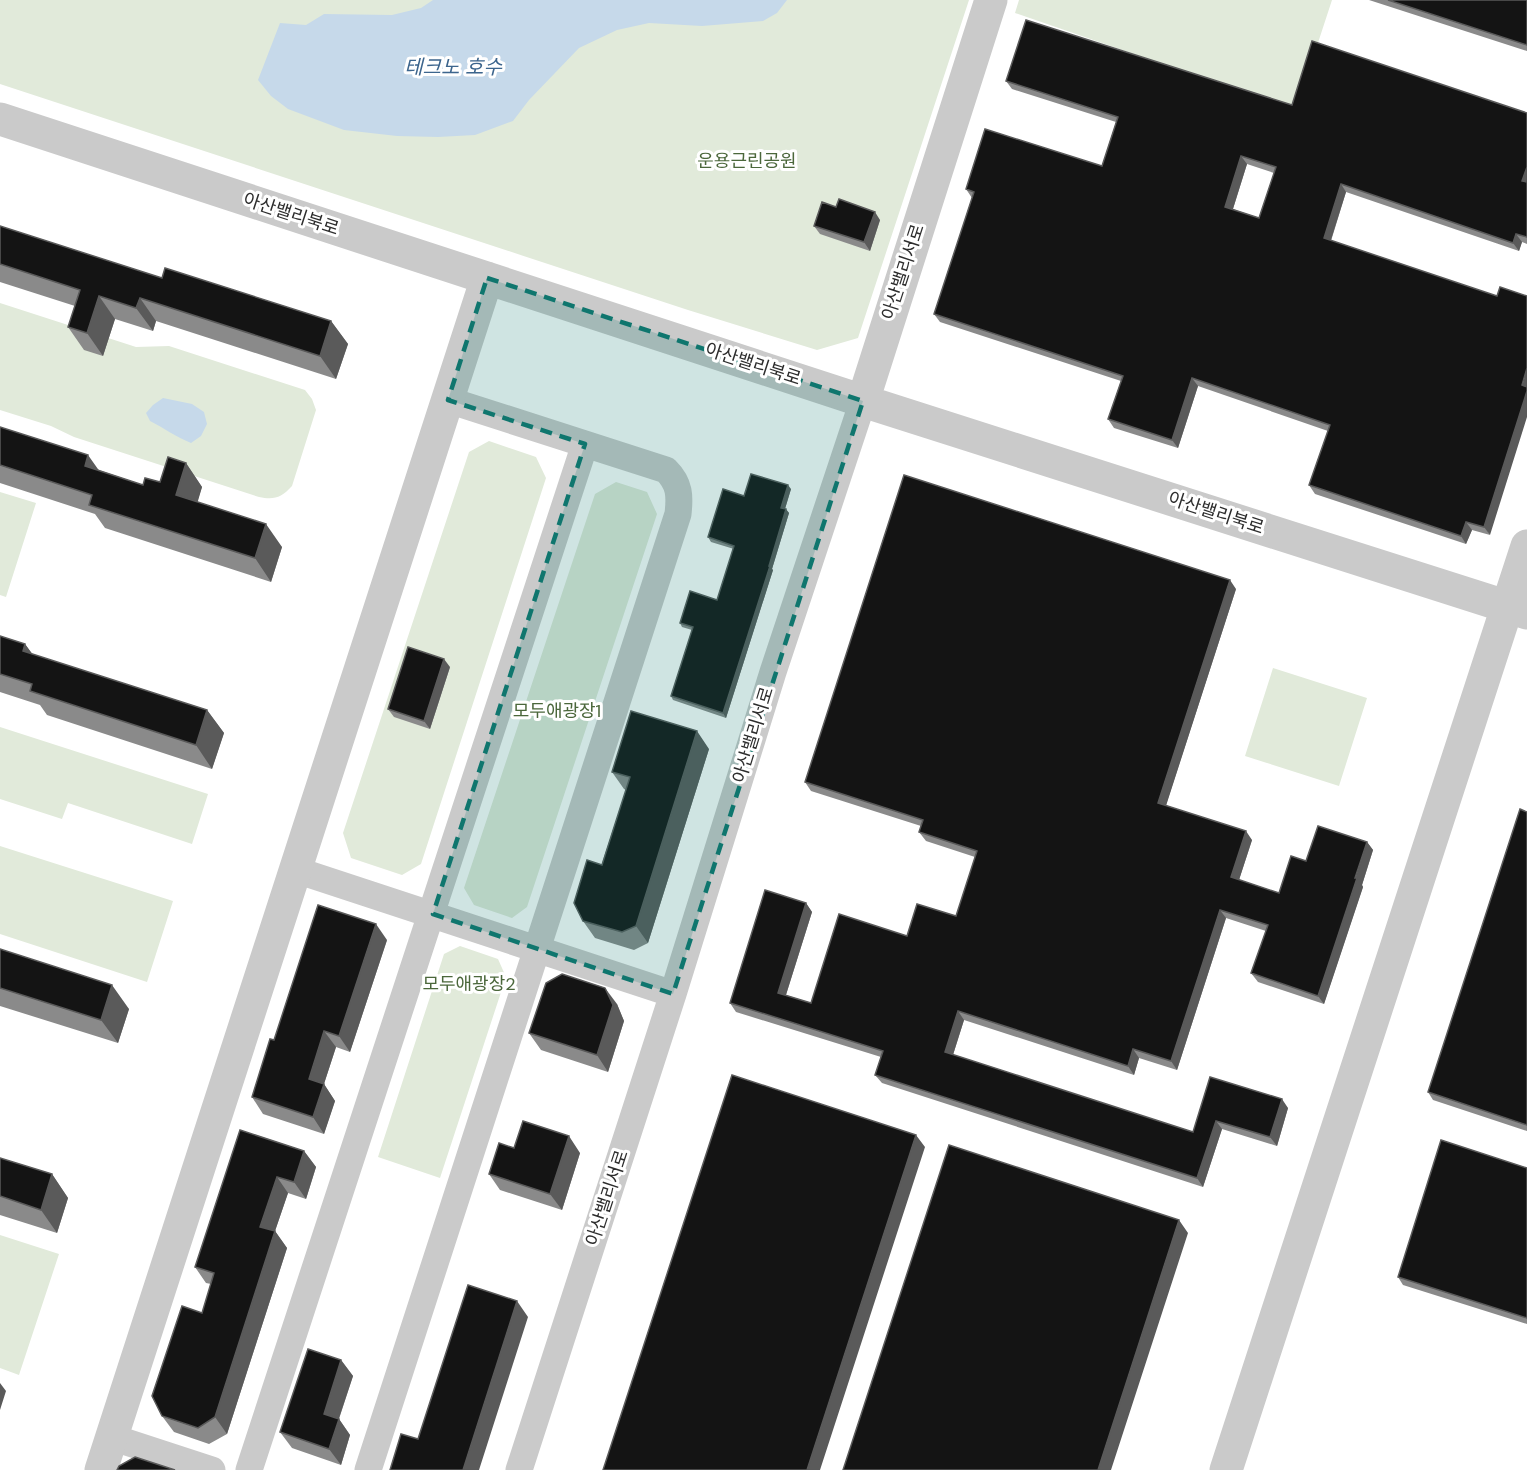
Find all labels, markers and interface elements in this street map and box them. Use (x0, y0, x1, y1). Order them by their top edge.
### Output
water label: 테크노 호수 (404, 54, 502, 80)
park label: 운용근린공원 (697, 149, 797, 173)
street label: 아산밸리북로 (240, 187, 342, 241)
street label: 아산밸리서로 (876, 221, 930, 323)
street label: 아산밸리북로 (702, 337, 804, 391)
street label: 아산밸리북로 (1165, 486, 1267, 540)
street label: 아산밸리서로 (727, 684, 779, 786)
park label: 모두애광장1 (513, 699, 601, 723)
park label: 모두애광장2 (422, 972, 516, 996)
street label: 아산밸리서로 (580, 1147, 634, 1249)

